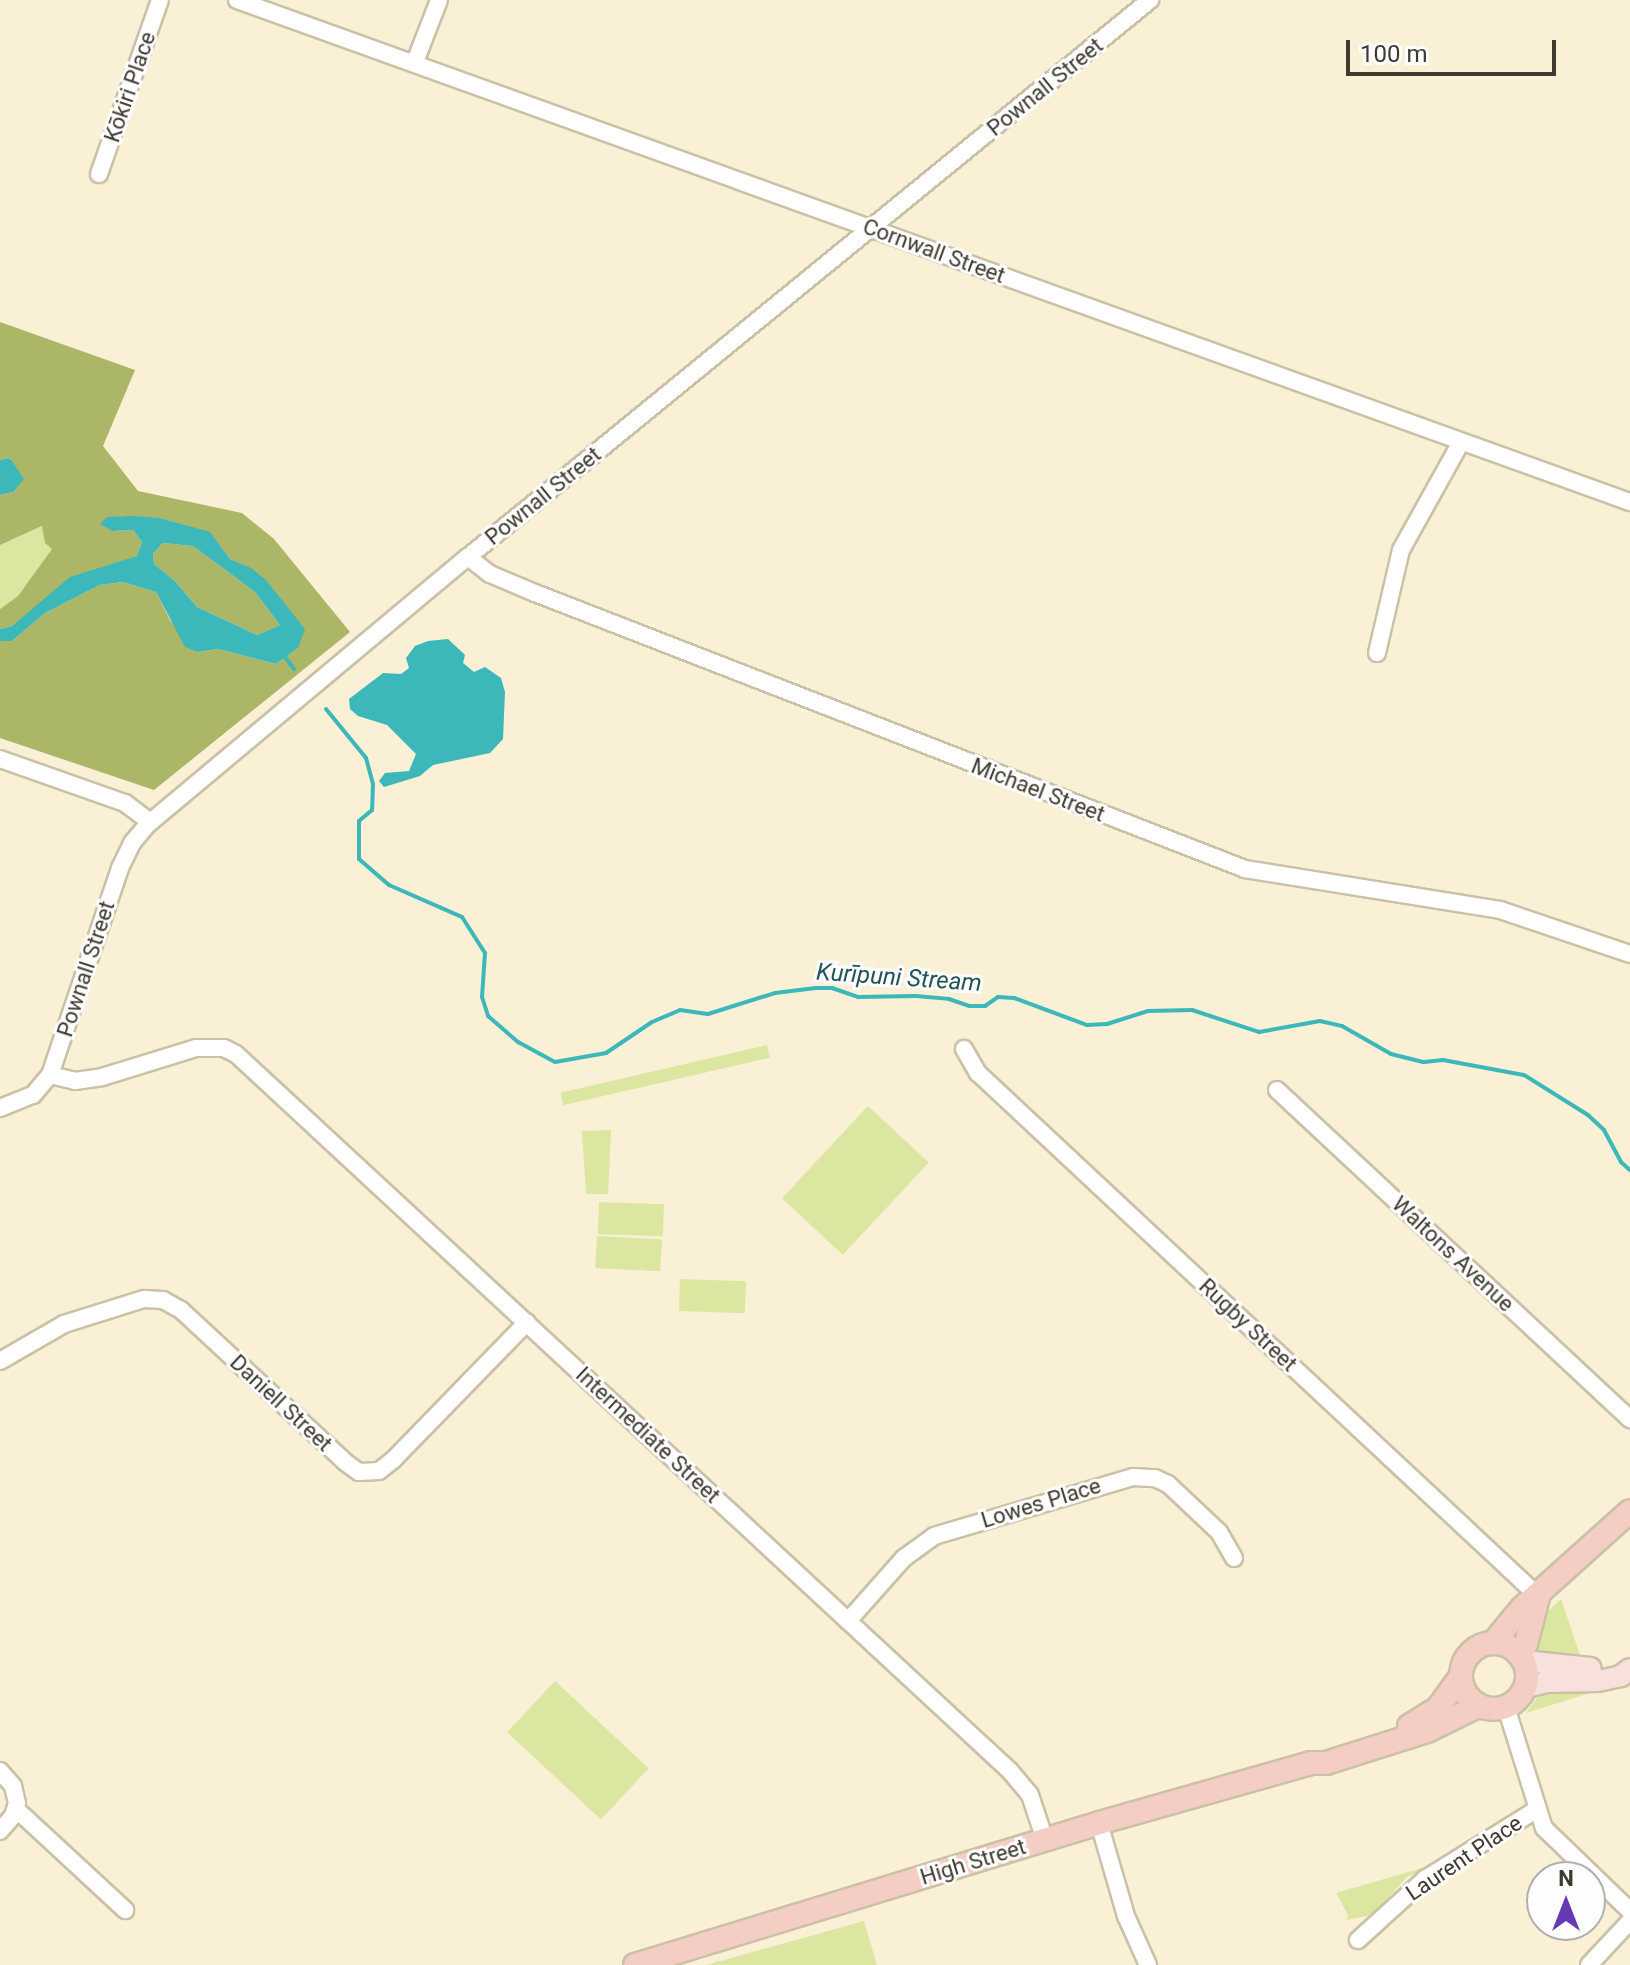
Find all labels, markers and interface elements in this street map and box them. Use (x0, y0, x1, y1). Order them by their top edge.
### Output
scale bar (1350, 24, 1560, 74)
street label: Kōkiri Place (99, 28, 161, 146)
street label: Pownall Street (982, 32, 1108, 142)
text: 100 m (1360, 40, 1427, 68)
street label: Cornwall Street (859, 213, 1009, 289)
street label: Pownall Street (480, 441, 606, 551)
street label: Michael Street (968, 752, 1108, 828)
street label: Pownall Street (52, 898, 120, 1040)
water label: Kurīpuni Stream (815, 958, 983, 998)
street label: Waltons Avenue (1387, 1191, 1519, 1317)
street label: Rugby Street (1194, 1273, 1302, 1377)
street label: Daniell Street (225, 1349, 337, 1457)
street label: Intermediate Street (570, 1361, 726, 1509)
street label: Lowes Place (978, 1472, 1104, 1534)
street label: Laurent Place (1401, 1810, 1527, 1906)
street label: High Street (917, 1833, 1029, 1891)
north arrow (1526, 1861, 1606, 1941)
text: N (1558, 1866, 1574, 1891)

